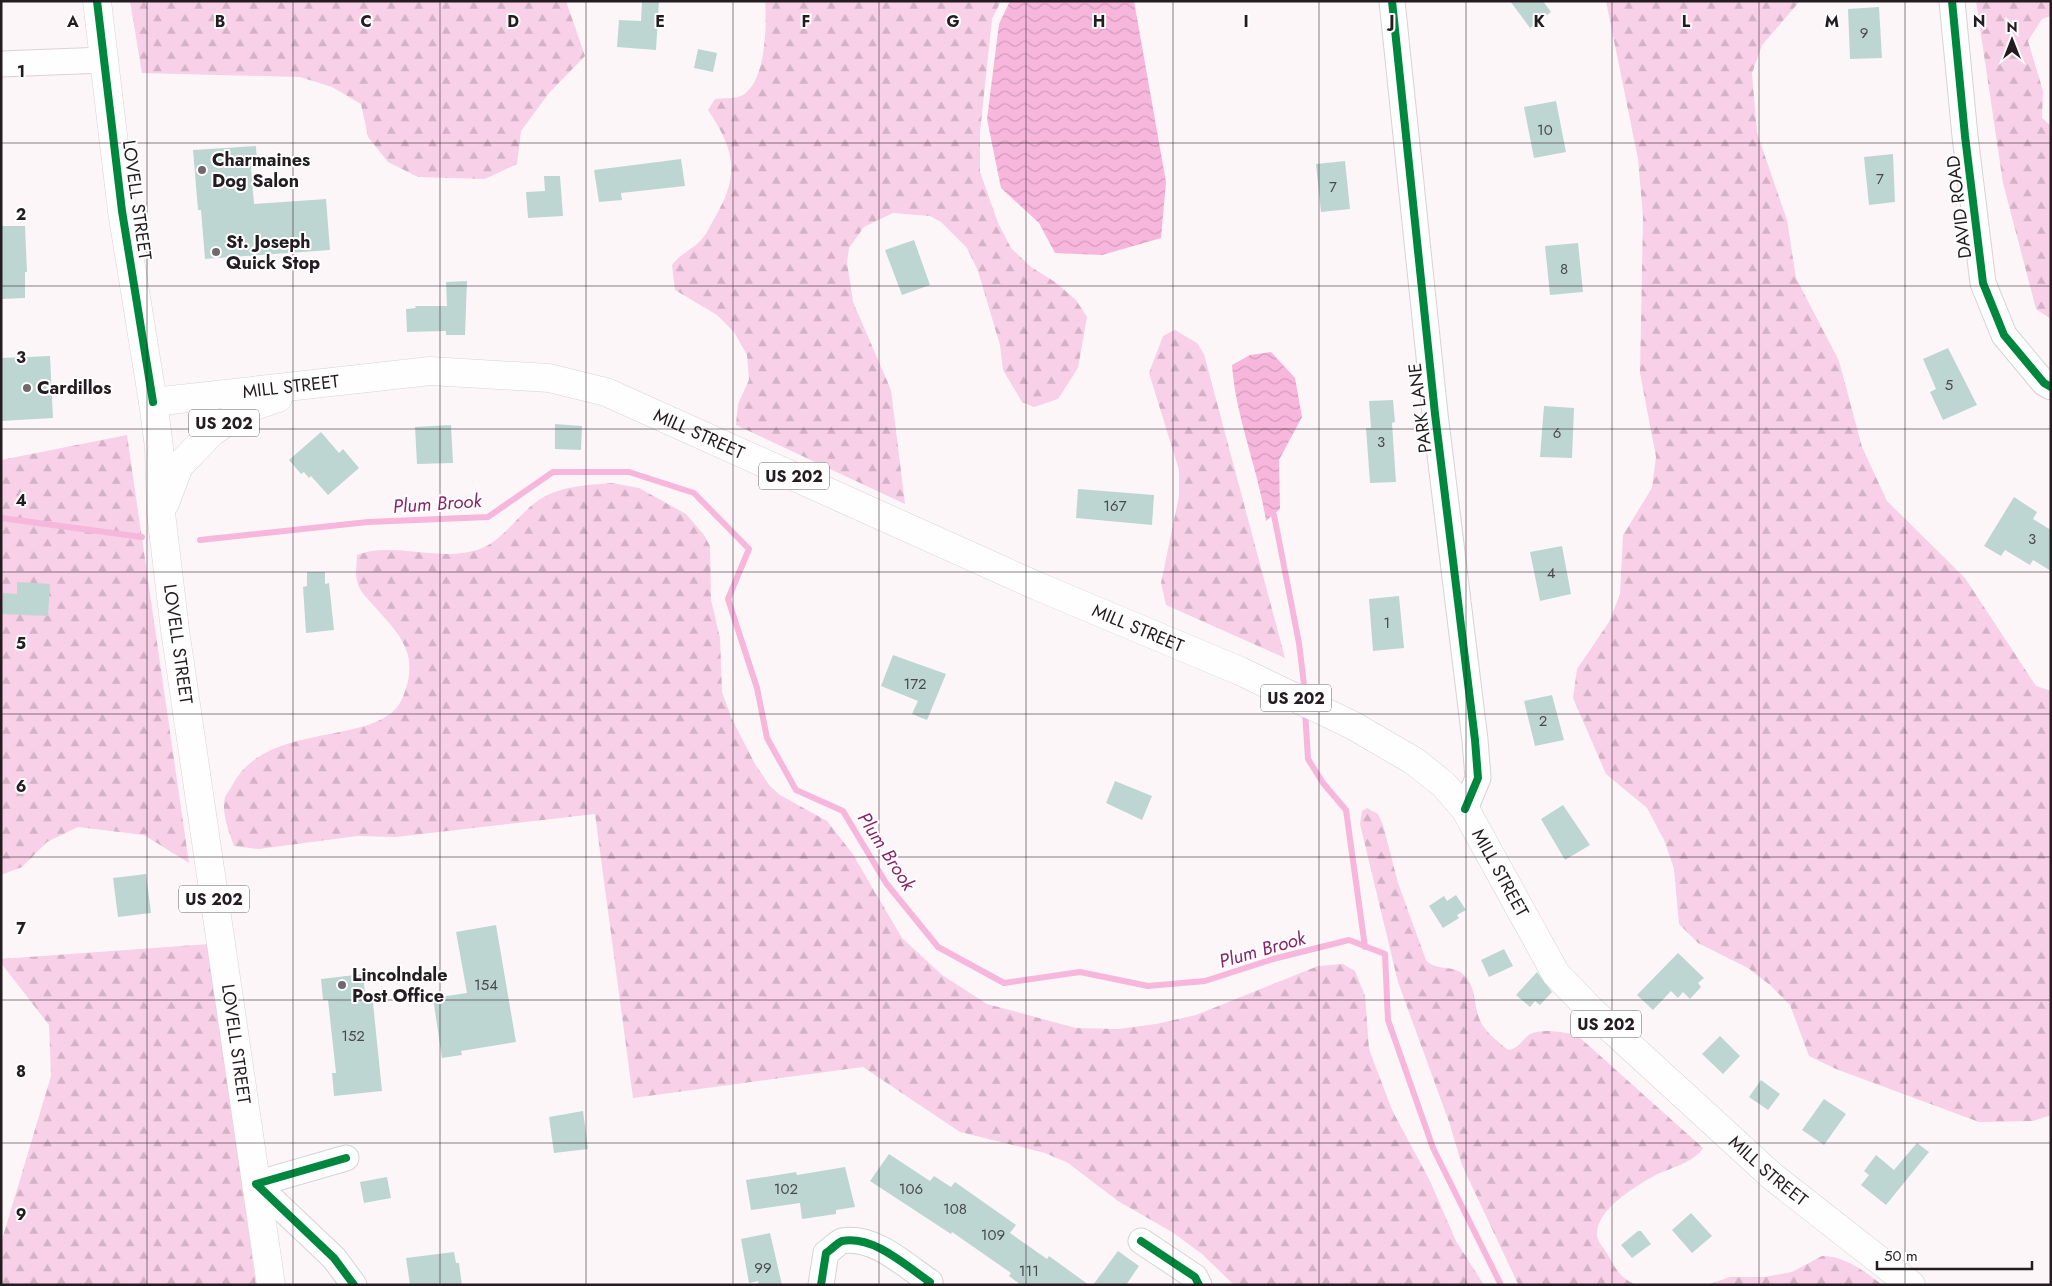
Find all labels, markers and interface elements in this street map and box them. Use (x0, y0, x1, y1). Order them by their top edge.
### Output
text: A (66, 10, 79, 33)
text: B (215, 10, 225, 33)
text: C (360, 10, 372, 33)
text: D (507, 10, 519, 33)
text: E (655, 10, 665, 33)
text: F (802, 10, 810, 33)
text: G (946, 10, 960, 33)
text: H (1093, 10, 1105, 33)
text: I (1243, 10, 1249, 33)
text: J (1386, 10, 1395, 33)
text: K (1533, 10, 1545, 33)
text: L (1682, 10, 1691, 33)
text: M (1825, 10, 1839, 33)
text: N (1973, 10, 1985, 33)
north arrow (1987, 15, 2037, 65)
text: N (2006, 17, 2018, 37)
house number: 9 (1860, 22, 1868, 44)
text: 1 (17, 60, 25, 83)
house number: 10 (1537, 119, 1553, 141)
street label: LOVELL STREET (116, 138, 158, 262)
place label: Charmaines Dog Salon (212, 147, 310, 194)
street label: DAVID ROAD (1940, 154, 1978, 260)
marker: Charmaines Dog Salon (196, 164, 208, 176)
house number: 7 (1876, 168, 1884, 190)
house number: 7 (1329, 176, 1337, 198)
text: 2 (16, 203, 26, 226)
place label: St. Joseph Quick Stop (226, 229, 320, 276)
marker: St. Joseph Quick Stop (210, 246, 222, 258)
house number: 8 (1560, 258, 1568, 280)
text: 3 (16, 346, 26, 369)
street label: PARK LANE (1402, 361, 1438, 455)
street label: MILL STREET (241, 368, 341, 405)
house number: 5 (1945, 374, 1953, 396)
place label: Cardillos (37, 375, 111, 401)
marker: Cardillos (21, 382, 33, 394)
street label: MILL STREET (649, 402, 749, 466)
road number: US 202 (189, 409, 259, 436)
house number: 6 (1553, 422, 1561, 444)
house number: 3 (1377, 431, 1385, 453)
road number: US 202 (759, 462, 829, 490)
water label: Plum Brook (392, 487, 483, 520)
text: 4 (15, 489, 27, 512)
house number: 167 (1103, 495, 1127, 517)
house number: 3 (2028, 528, 2036, 550)
house number: 4 (1547, 562, 1556, 584)
street label: LOVELL STREET (157, 582, 199, 706)
street label: MILL STREET (1088, 598, 1188, 659)
house number: 1 (1384, 612, 1390, 634)
text: 5 (16, 632, 26, 655)
house number: 172 (903, 673, 927, 695)
road number: US 202 (1261, 684, 1331, 711)
house number: 2 (1539, 710, 1547, 732)
text: 6 (16, 775, 26, 798)
water label: Plum Brook (851, 807, 923, 897)
street label: MILL STREET (1465, 824, 1535, 922)
road number: US 202 (179, 886, 249, 912)
text: 7 (16, 917, 26, 940)
water label: Plum Brook (1216, 924, 1309, 975)
place label: Lincolndale Post Office (352, 962, 448, 1009)
house number: 154 (474, 974, 498, 996)
marker: Lincolndale Post Office (336, 979, 348, 991)
street label: LOVELL STREET (215, 982, 257, 1106)
road number: US 202 (1571, 1011, 1641, 1038)
house number: 152 (341, 1025, 365, 1047)
text: 8 (16, 1060, 26, 1083)
street label: MILL STREET (1723, 1129, 1814, 1213)
house number: 102 (774, 1178, 798, 1200)
house number: 106 (899, 1178, 923, 1200)
house number: 108 (943, 1198, 967, 1220)
text: 9 (16, 1203, 26, 1226)
house number: 109 (981, 1224, 1005, 1246)
scale bar (1877, 1238, 2032, 1270)
text: 50 m (1884, 1245, 1918, 1267)
house number: 99 (754, 1257, 772, 1279)
house number: 111 (1019, 1260, 1039, 1282)

